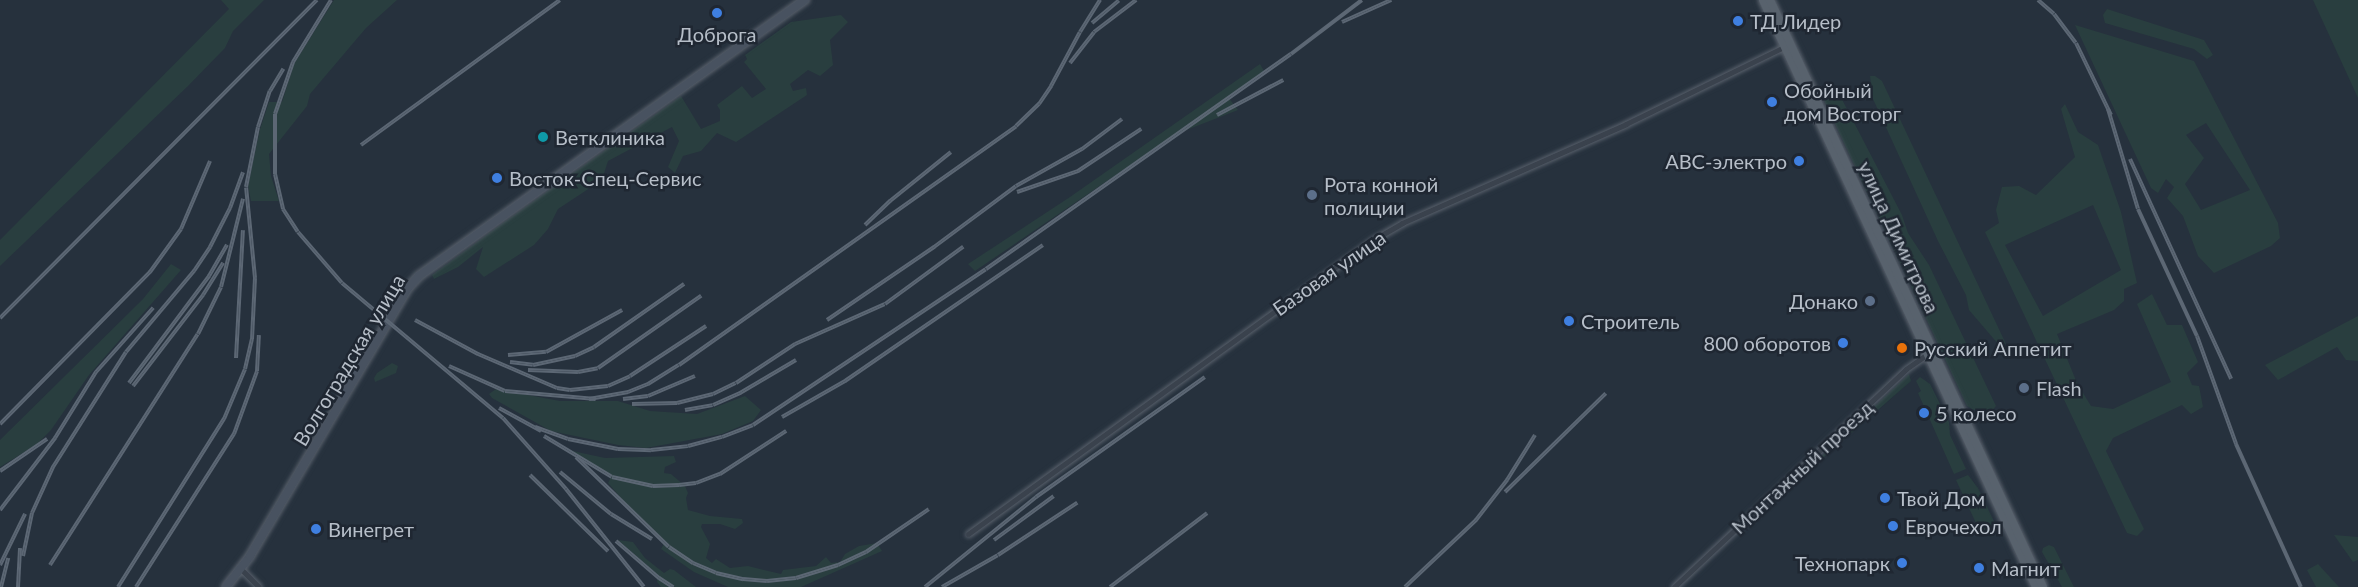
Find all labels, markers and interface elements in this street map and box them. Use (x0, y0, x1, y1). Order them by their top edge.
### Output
marker: Доброга (710, 6, 724, 20)
place label: ТД Лидер (1750, 9, 1841, 33)
marker: ТД Лидер (1731, 14, 1745, 28)
place label: Доброга (678, 22, 756, 46)
place label: Обойный дом Восторг (1784, 78, 1901, 125)
marker: Обойный дом Восторг (1765, 95, 1779, 109)
place label: Ветклиника (555, 125, 665, 149)
marker: Ветклиника (536, 130, 550, 144)
place label: АВС-электро (1665, 149, 1787, 173)
marker: АВС-электро (1792, 154, 1806, 168)
street label: улица Димитрова (1853, 157, 1945, 317)
place label: Восток-Спец-Сервис (509, 166, 701, 190)
marker: Восток-Спец-Сервис (490, 171, 504, 185)
place label: Рота конной полиции (1324, 172, 1438, 219)
marker: Рота конной полиции (1305, 188, 1319, 202)
street label: Базовая улица (1268, 225, 1390, 321)
street label: Волгоградская улица (288, 270, 410, 450)
place label: Донако (1789, 289, 1858, 313)
marker: Донако (1863, 294, 1877, 308)
place label: Строитель (1581, 309, 1680, 333)
marker: Строитель (1562, 314, 1576, 328)
place label: 800 оборотов (1704, 331, 1831, 355)
marker: 800 оборотов (1836, 336, 1850, 350)
place label: Русский Аппетит (1914, 336, 2072, 360)
marker: Русский Аппетит (1895, 341, 1909, 355)
place label: Flash (2036, 376, 2082, 400)
marker: Flash (2017, 381, 2031, 395)
street label: Монтажный проезд (1726, 395, 1878, 539)
place label: 5 колесо (1936, 401, 2017, 425)
marker: 5 колесо (1917, 406, 1931, 420)
place label: Твой Дом (1897, 486, 1985, 510)
marker: Твой Дом (1878, 491, 1892, 505)
place label: Еврочехол (1905, 514, 2002, 538)
place label: Винегрет (328, 517, 414, 541)
marker: Еврочехол (1886, 519, 1900, 533)
marker: Винегрет (309, 522, 323, 536)
place label: Технопарк (1795, 551, 1890, 575)
marker: Технопарк (1895, 556, 1909, 570)
place label: Магнит (1991, 556, 2060, 580)
marker: Магнит (1972, 561, 1986, 575)

